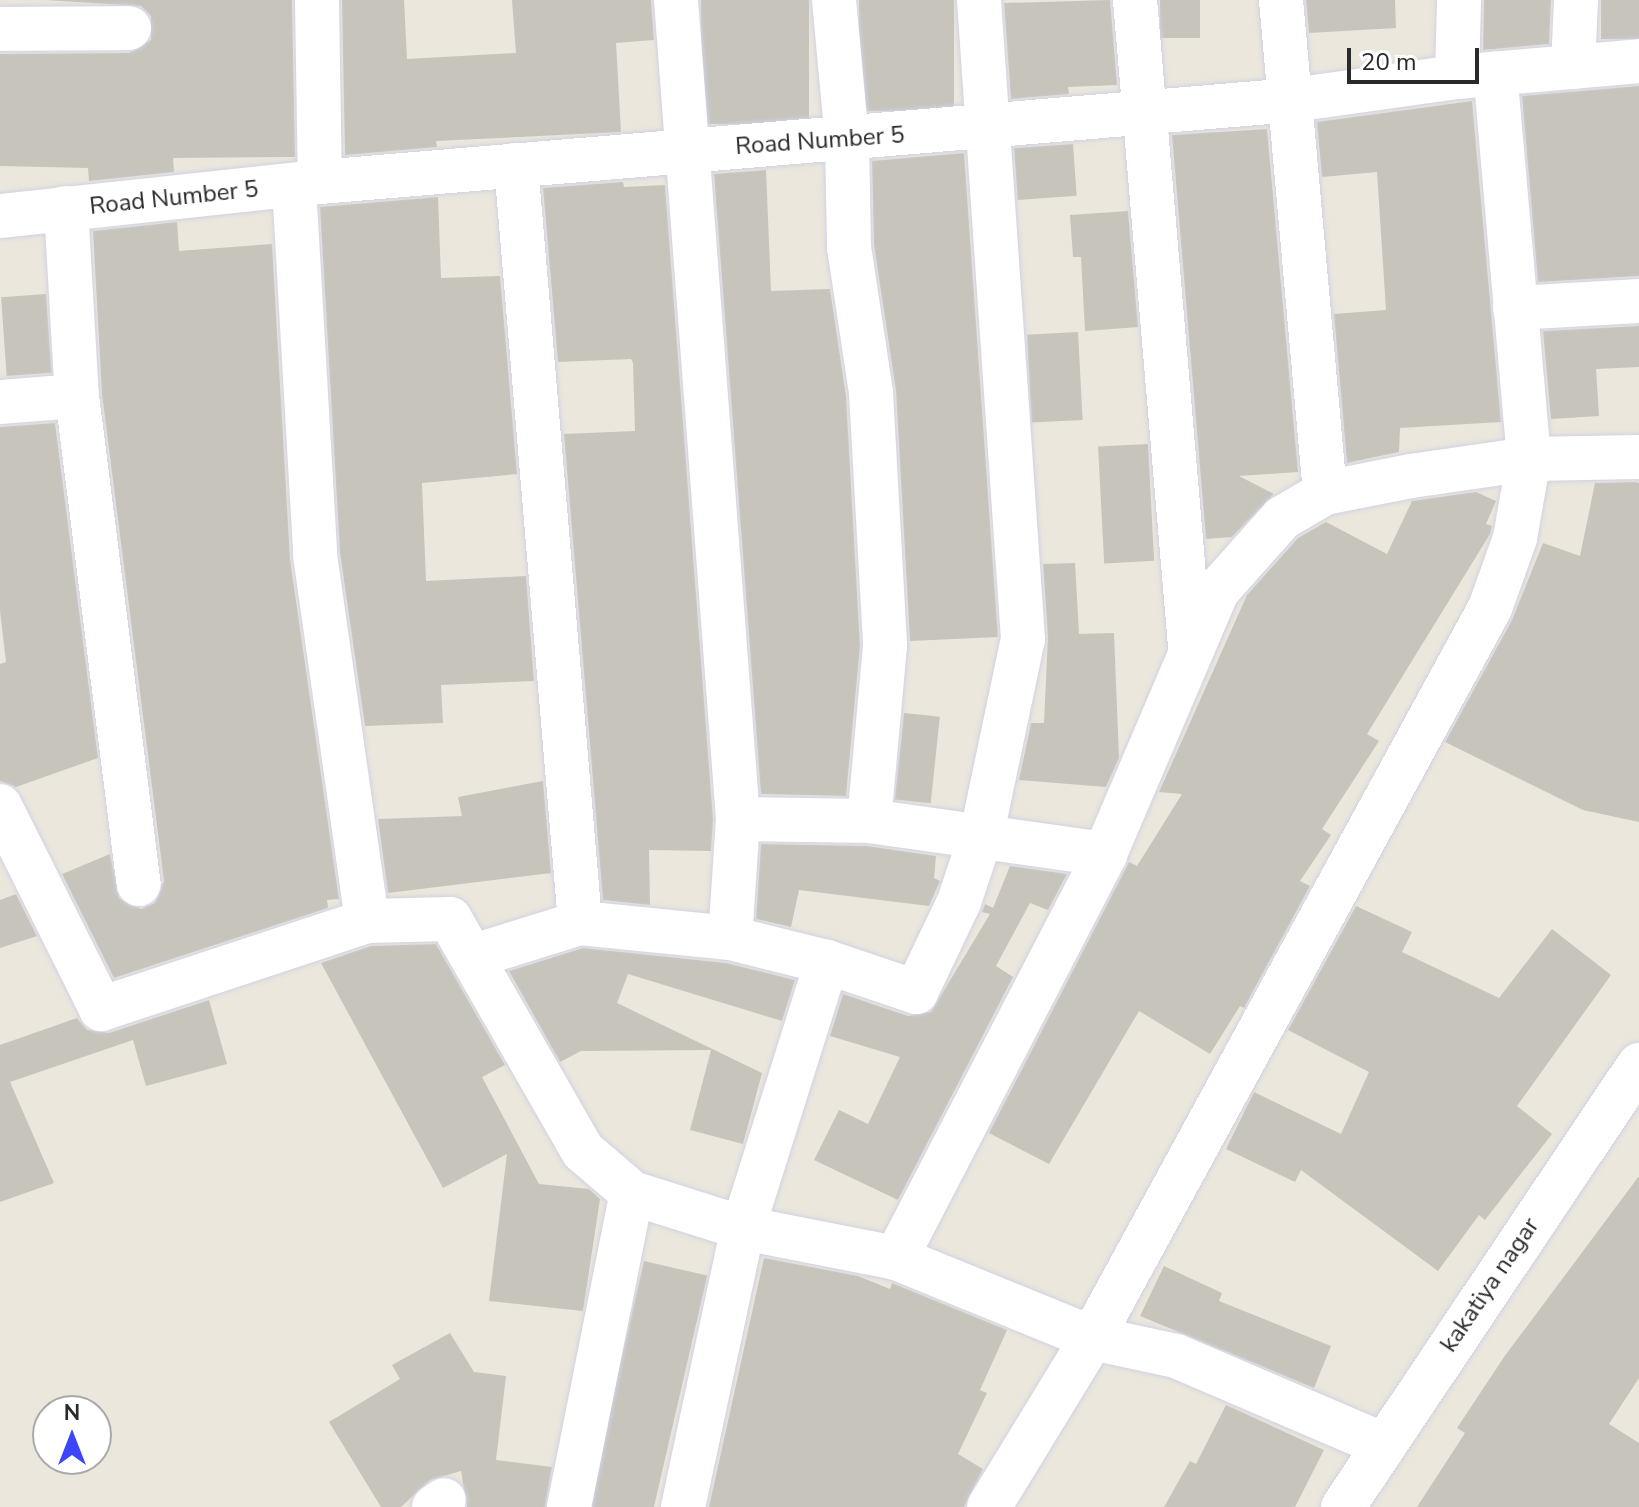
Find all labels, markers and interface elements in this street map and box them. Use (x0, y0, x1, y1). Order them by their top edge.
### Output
scale bar (1351, 32, 1483, 82)
text: 20 m (1361, 46, 1417, 78)
street label: Road Number 5 (734, 121, 906, 161)
street label: Road Number 5 (88, 175, 260, 221)
street label: kakatiya nagar (1434, 1212, 1546, 1358)
north arrow (32, 1395, 112, 1475)
text: N (64, 1398, 80, 1428)

